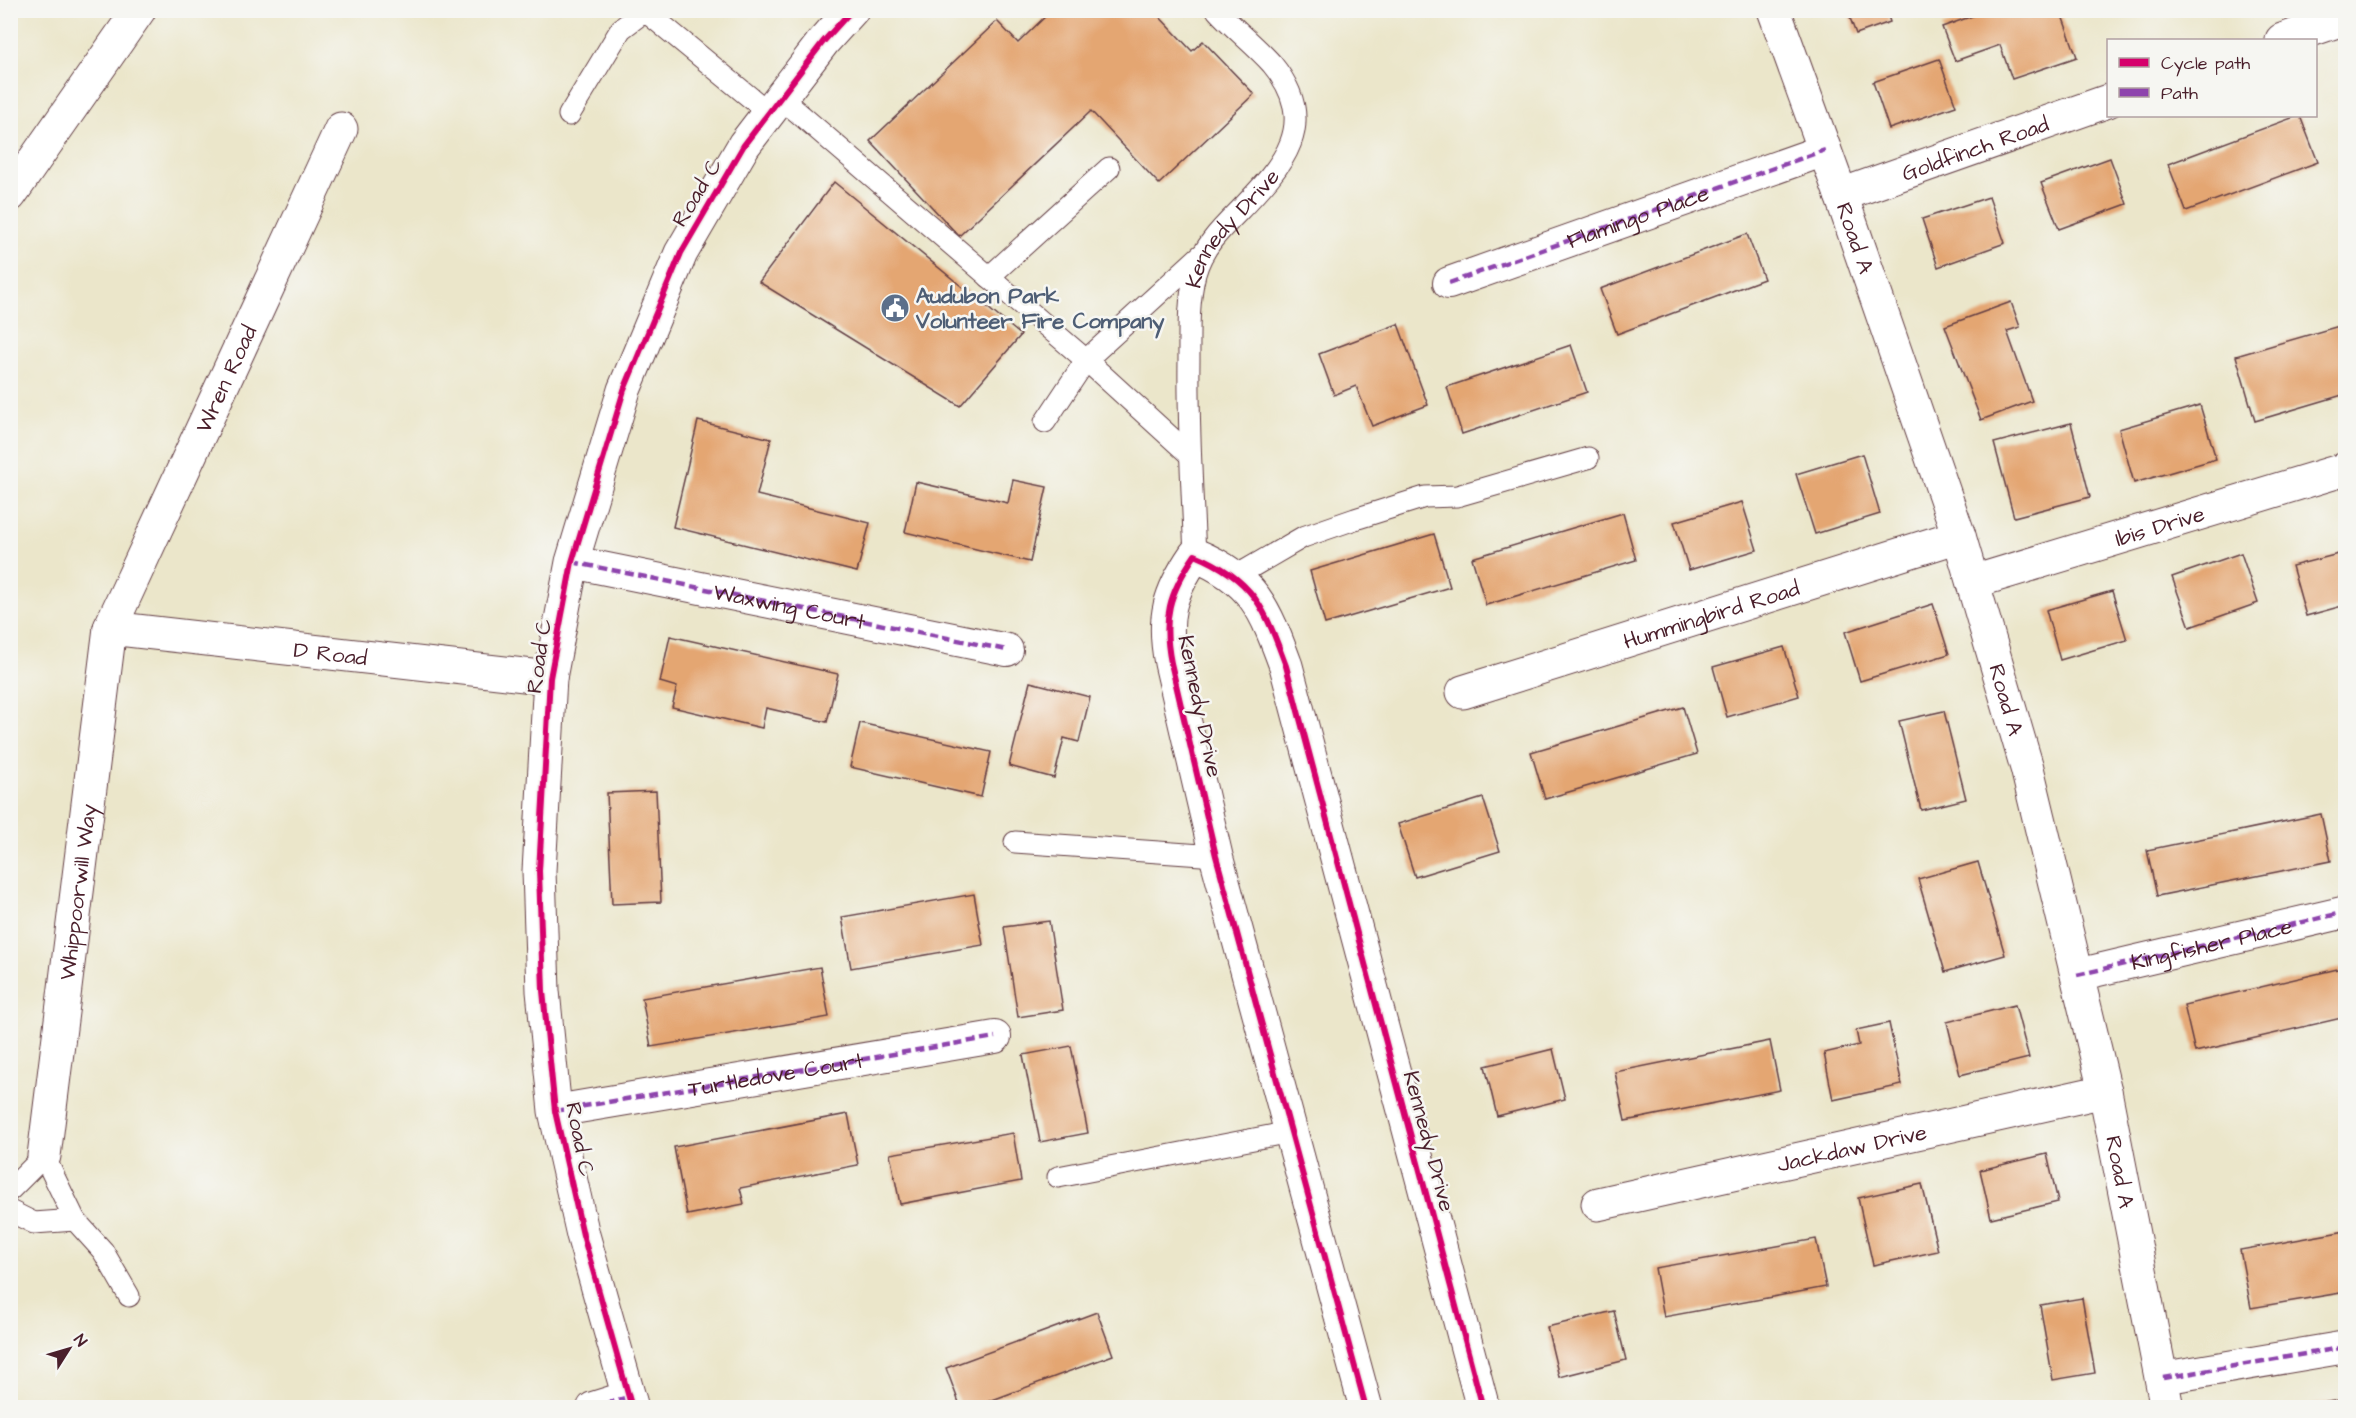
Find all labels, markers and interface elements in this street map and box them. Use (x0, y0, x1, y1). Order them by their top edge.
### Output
legend (2107, 39, 2317, 117)
text: Cycle path (2161, 51, 2250, 77)
text: Path (2161, 81, 2198, 106)
street label: Goldfinch Road (1898, 109, 2053, 189)
street label: Road C (665, 152, 730, 233)
street label: Kennedy Drive (1178, 163, 1287, 291)
street label: Flamingo Place (1563, 178, 1713, 257)
street label: Road A (1828, 198, 1881, 278)
place label: Audubon Park Volunteer Fire Company (915, 281, 1165, 339)
public building icon: Audubon Park Volunteer Fire Company (879, 292, 911, 324)
street label: Wren Road (189, 320, 265, 438)
street label: Ibis Drive (2112, 499, 2209, 555)
street label: Hummingbird Road (1620, 573, 1803, 658)
street label: Waxwing Court (710, 577, 868, 638)
street label: Road C (519, 617, 560, 695)
street label: Kennedy Drive (1168, 632, 1230, 780)
street label: D Road (292, 635, 369, 674)
street label: Road A (1980, 660, 2031, 740)
street label: Whippoorwill Way (52, 802, 106, 982)
street label: Kingfisher Place (2128, 911, 2296, 979)
street label: Turtledove Court (686, 1045, 866, 1105)
street label: Kennedy Drive (1394, 1068, 1462, 1215)
street label: Road C (557, 1100, 602, 1179)
street label: Jackdaw Drive (1774, 1117, 1930, 1181)
street label: Road A (2097, 1133, 2142, 1211)
north arrow (39, 1319, 99, 1379)
text: N (68, 1330, 92, 1351)

